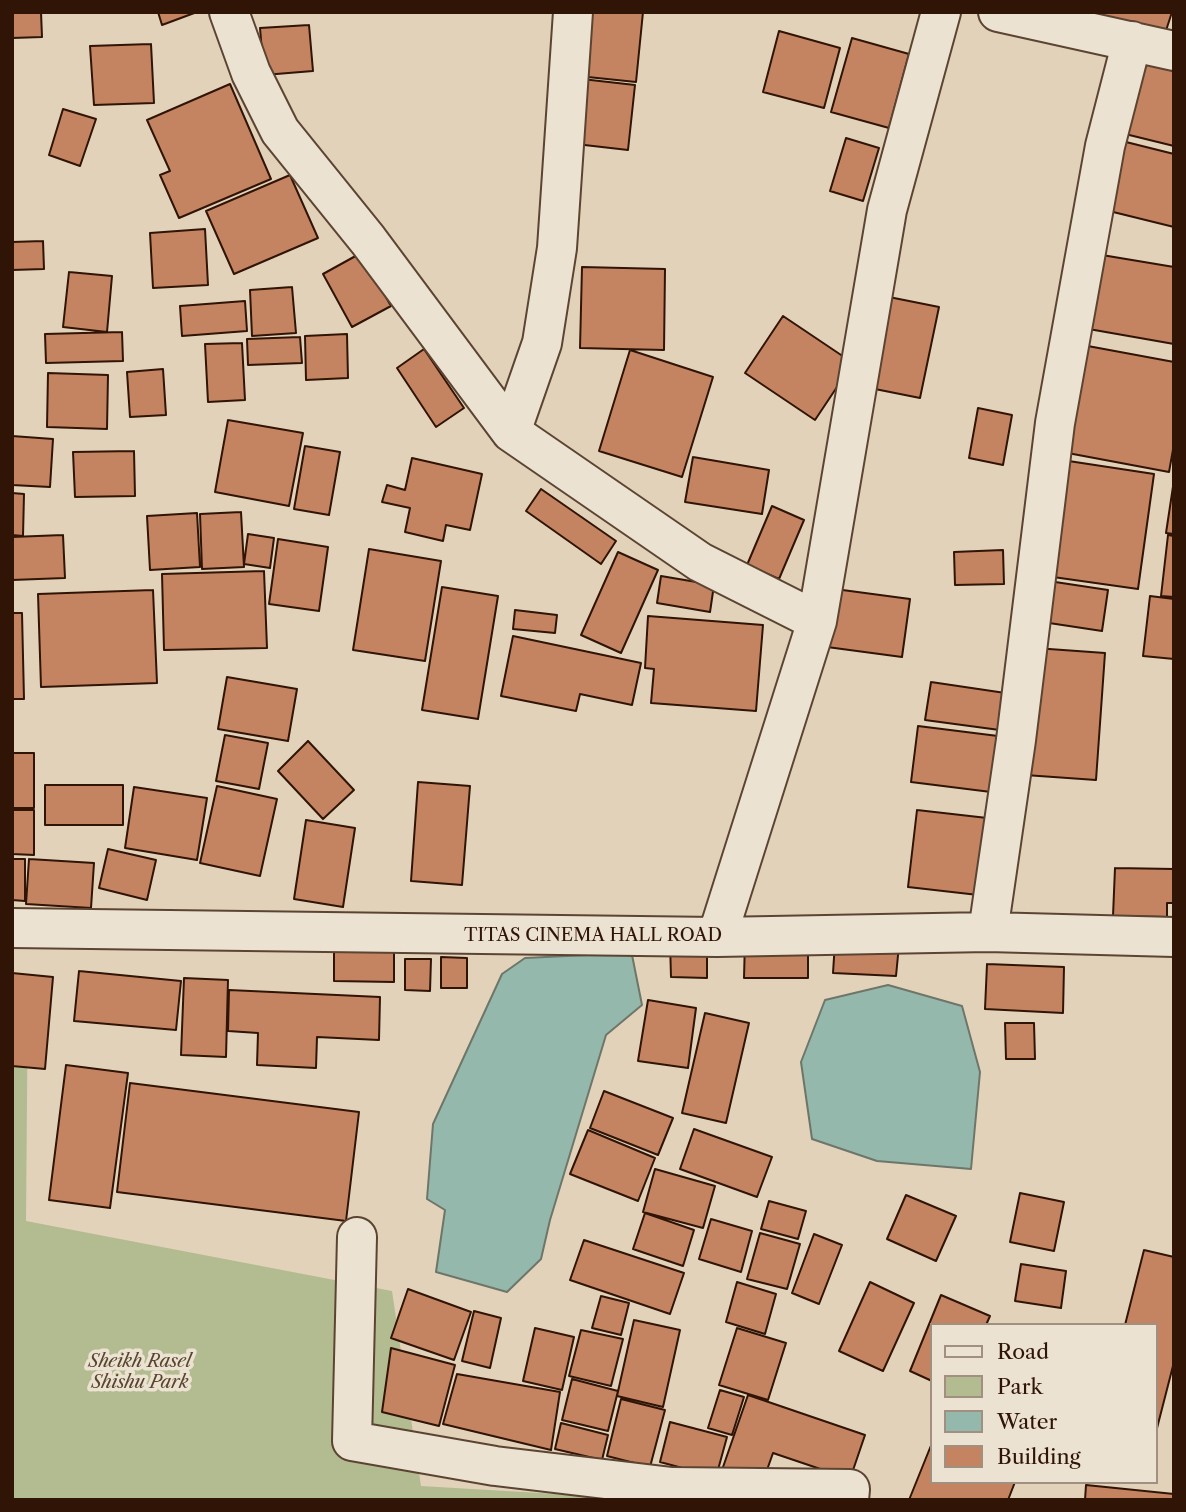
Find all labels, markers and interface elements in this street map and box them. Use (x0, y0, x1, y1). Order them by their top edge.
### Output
street label: TITAS CINEMA HALL ROAD (464, 925, 722, 947)
legend (930, 1323, 1158, 1484)
text: Road (997, 1339, 1049, 1364)
park label: Sheikh Rasel Shishu Park (89, 1351, 191, 1394)
text: Park (997, 1374, 1043, 1399)
text: Water (997, 1409, 1057, 1434)
text: Building (997, 1444, 1081, 1469)

